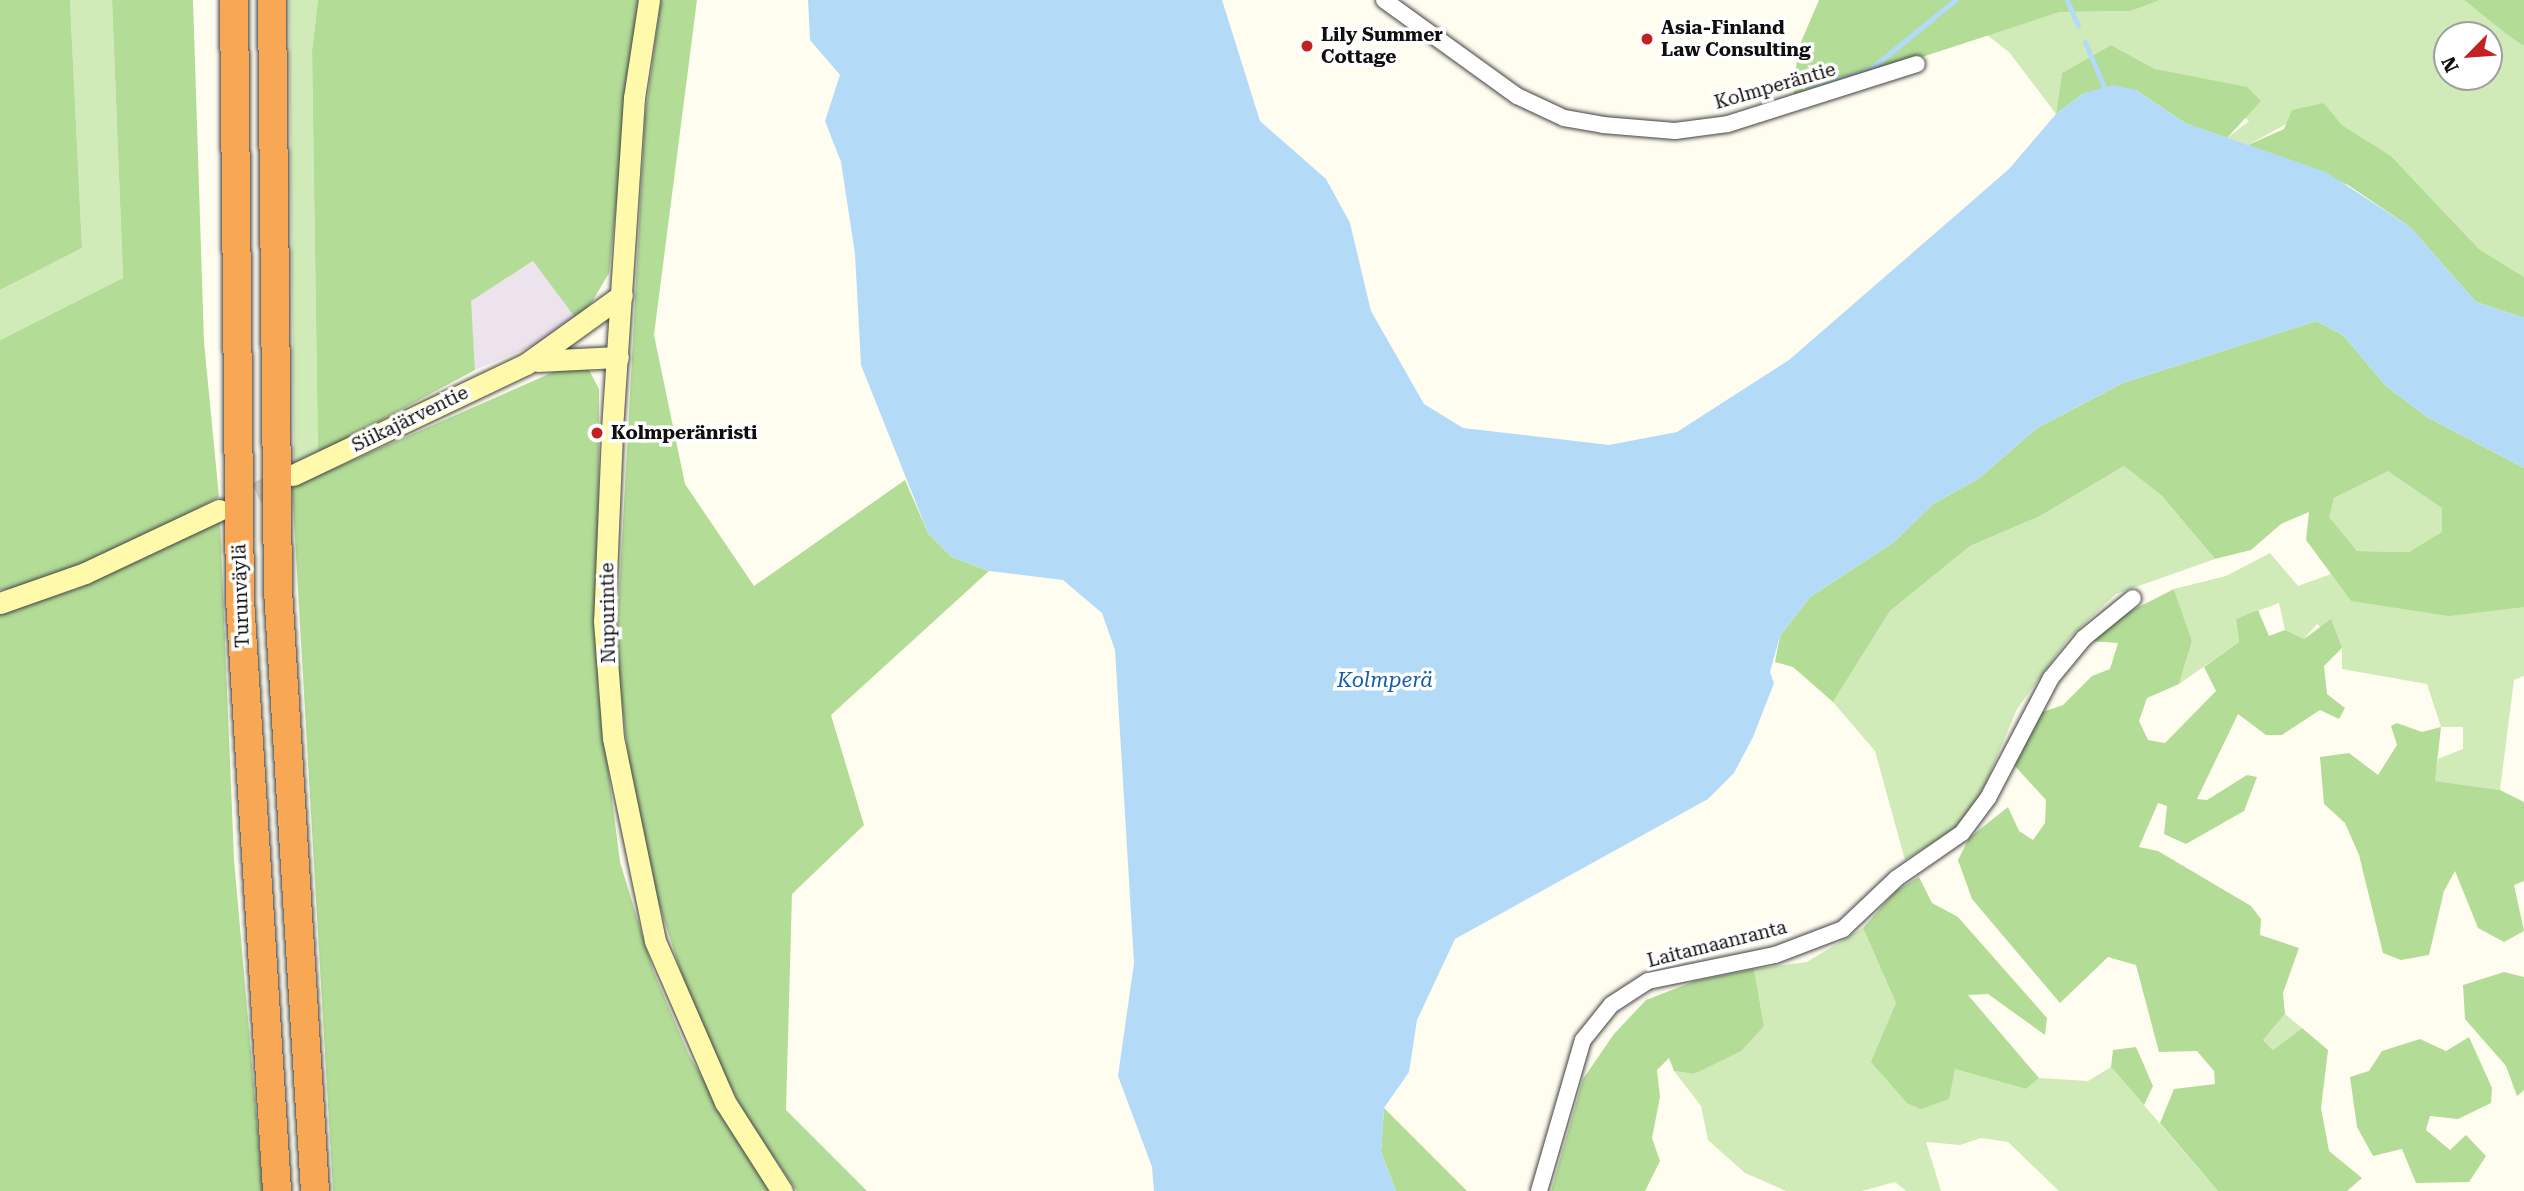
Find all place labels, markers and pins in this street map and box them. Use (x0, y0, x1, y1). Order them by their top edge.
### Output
place label: Asia-Finland Law Consulting (1661, 17, 1811, 61)
place label: Lily Summer Cottage (1321, 24, 1443, 68)
marker: Asia-Finland Law Consulting (1639, 31, 1655, 47)
marker: Lily Summer Cottage (1299, 38, 1315, 54)
place label: Kolmperänristi (611, 422, 757, 444)
marker: Kolmperänristi (589, 425, 605, 441)

